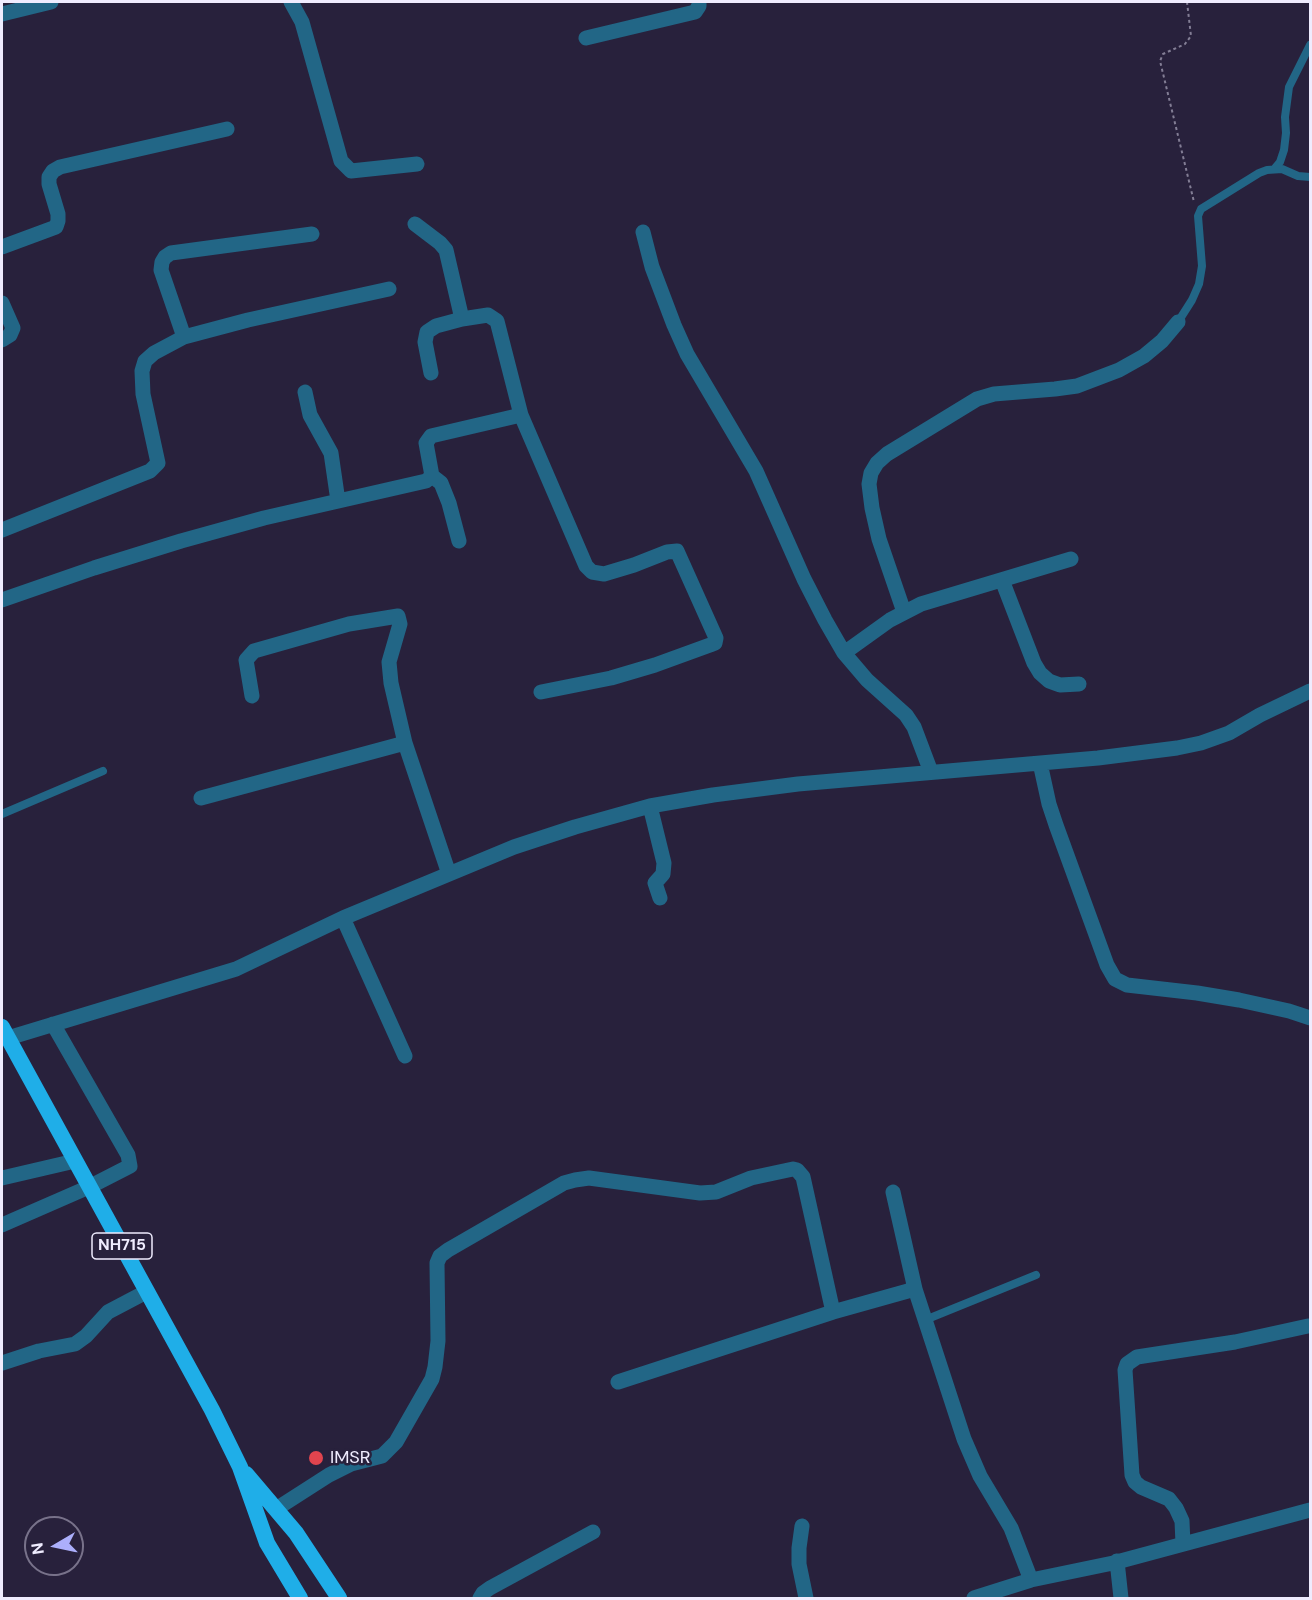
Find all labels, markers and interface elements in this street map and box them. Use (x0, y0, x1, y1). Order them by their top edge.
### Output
road number: NH715 (92, 1233, 152, 1259)
place label: IMSR (330, 1447, 370, 1469)
marker: IMSR (307, 1449, 325, 1467)
north arrow (24, 1516, 84, 1576)
text: N (26, 1541, 49, 1556)

